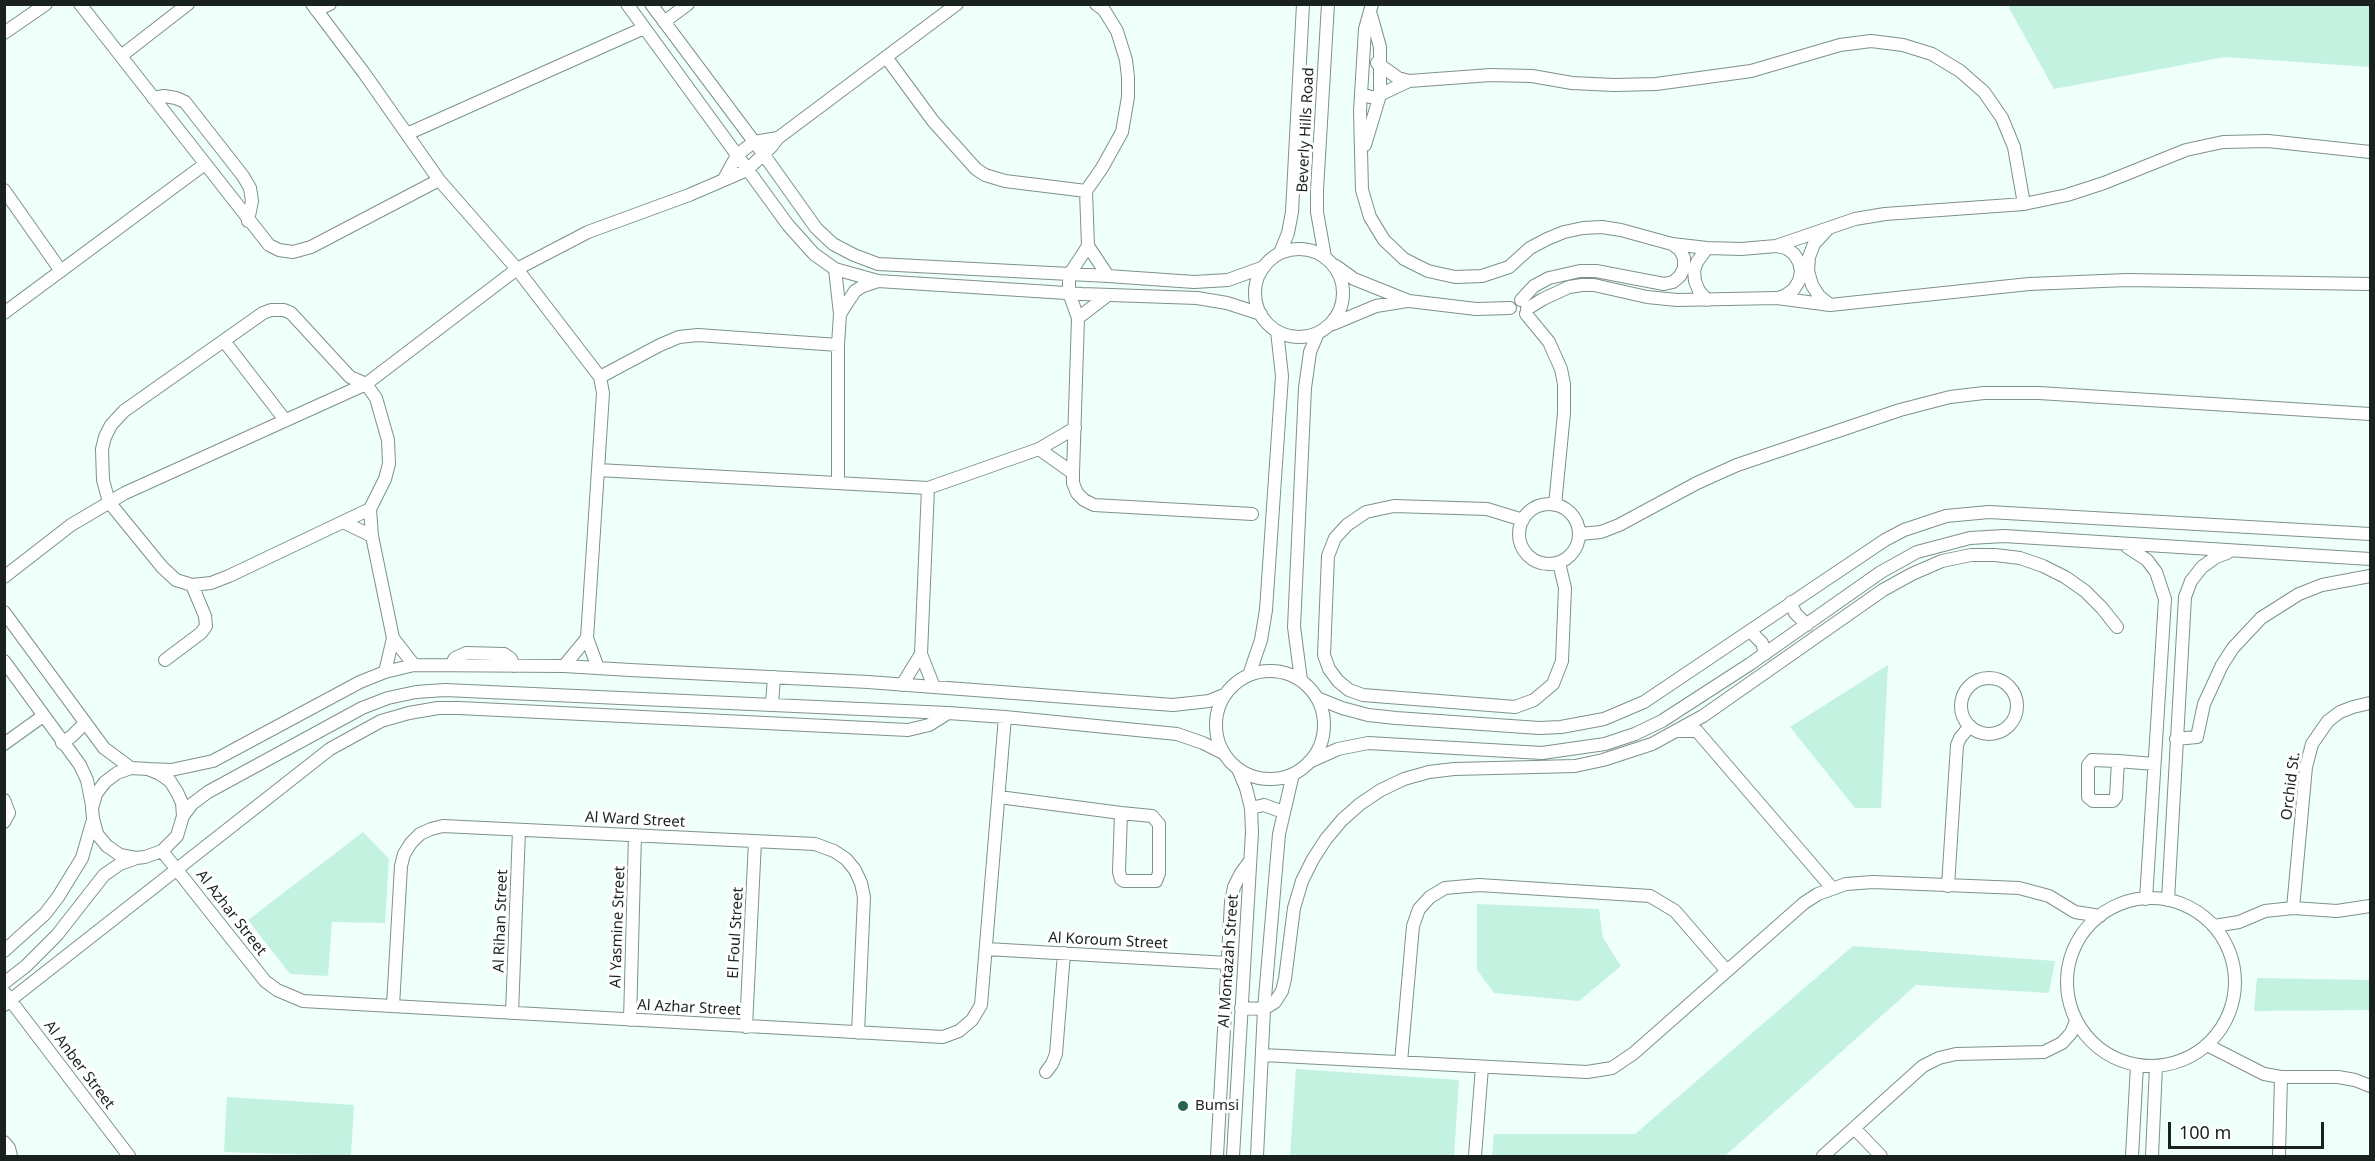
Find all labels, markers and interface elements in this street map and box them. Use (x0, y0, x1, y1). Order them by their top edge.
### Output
street label: Beverly Hills Road (1294, 67, 1318, 193)
street label: Orchid St. (2278, 751, 2304, 821)
street label: Al Ward Street (584, 808, 686, 832)
street label: Al Yasmine Street (607, 866, 629, 988)
street label: Al Azhar Street (192, 867, 270, 959)
street label: Al Rihan Street (490, 869, 512, 973)
street label: El Foul Street (725, 887, 747, 979)
street label: Al Montazah Street (1215, 894, 1243, 1028)
street label: Al Koroum Street (1048, 929, 1168, 953)
street label: Al Azhar Street (637, 996, 741, 1020)
street label: Al Anber Street (40, 1017, 118, 1113)
place label: Bumsi (1195, 1097, 1239, 1115)
marker: Bumsi (1176, 1099, 1190, 1113)
scale bar (2171, 1110, 2327, 1148)
text: 100 m (2179, 1120, 2231, 1144)

